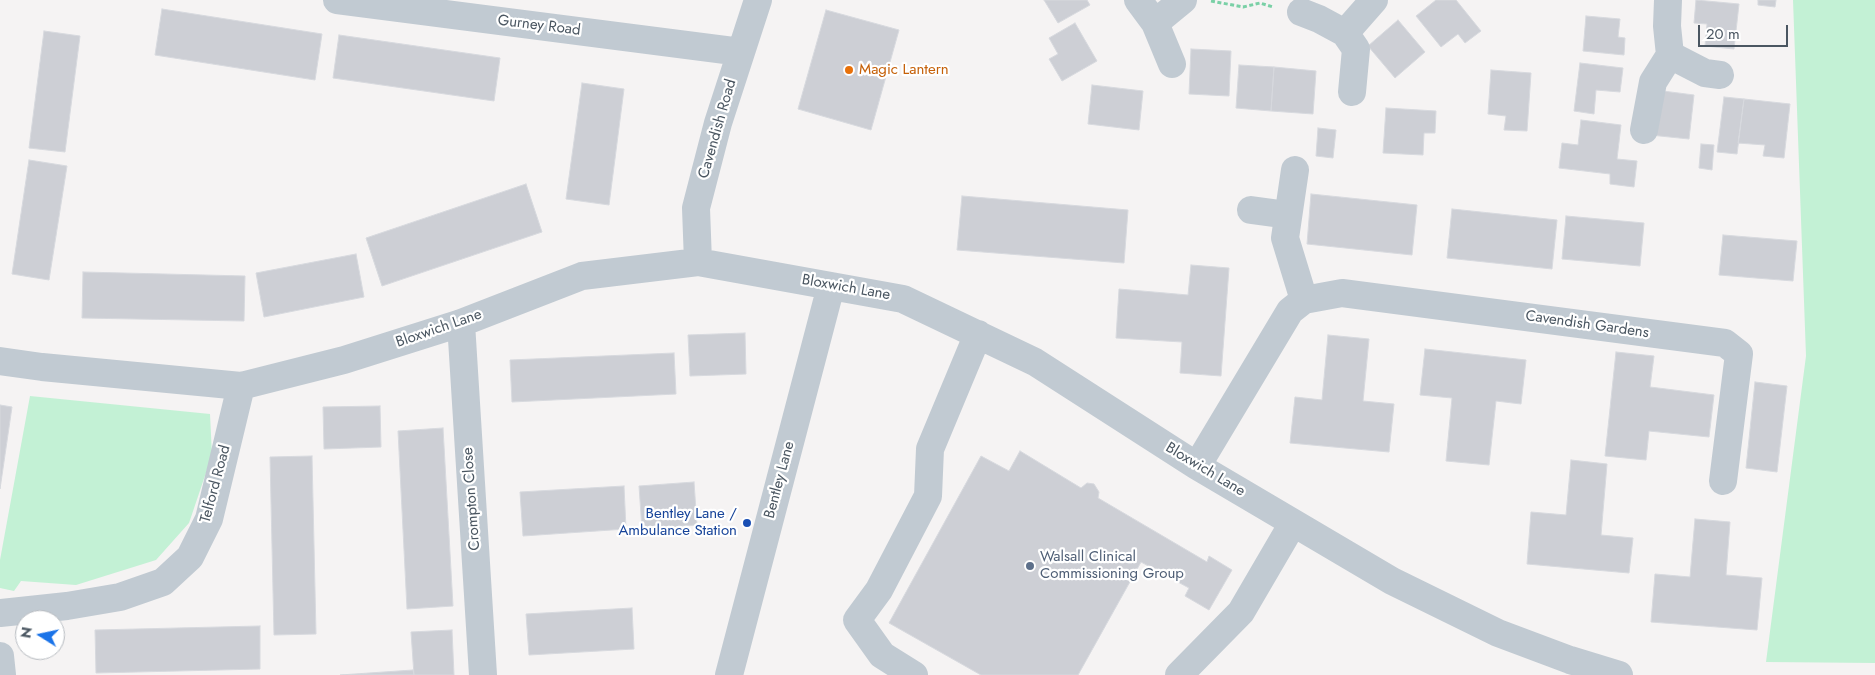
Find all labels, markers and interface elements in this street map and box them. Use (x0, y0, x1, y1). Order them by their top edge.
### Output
street label: Gurney Road (496, 12, 582, 40)
scale bar (1700, 15, 1790, 47)
text: 20 m (1706, 23, 1740, 45)
place label: Magic Lantern (859, 61, 949, 79)
marker: Magic Lantern (843, 64, 855, 76)
street label: Cavendish Road (695, 77, 741, 181)
street label: Bloxwich Lane (800, 271, 892, 305)
street label: Bloxwich Lane (394, 306, 484, 352)
street label: Cavendish Gardens (1524, 307, 1650, 343)
street label: Bentley Lane (761, 439, 799, 521)
street label: Bloxwich Lane (1162, 439, 1248, 501)
street label: Telford Road (197, 443, 235, 525)
street label: Crompton Close (459, 447, 485, 551)
place label: Bentley Lane / Ambulance Station (618, 505, 737, 540)
marker: Bentley Lane / Ambulance Station (741, 517, 753, 529)
place label: Walsall Clinical Commissioning Group (1040, 548, 1184, 583)
marker: Walsall Clinical Commissioning Group (1024, 560, 1036, 572)
north arrow (15, 610, 65, 660)
text: N (15, 625, 37, 640)

